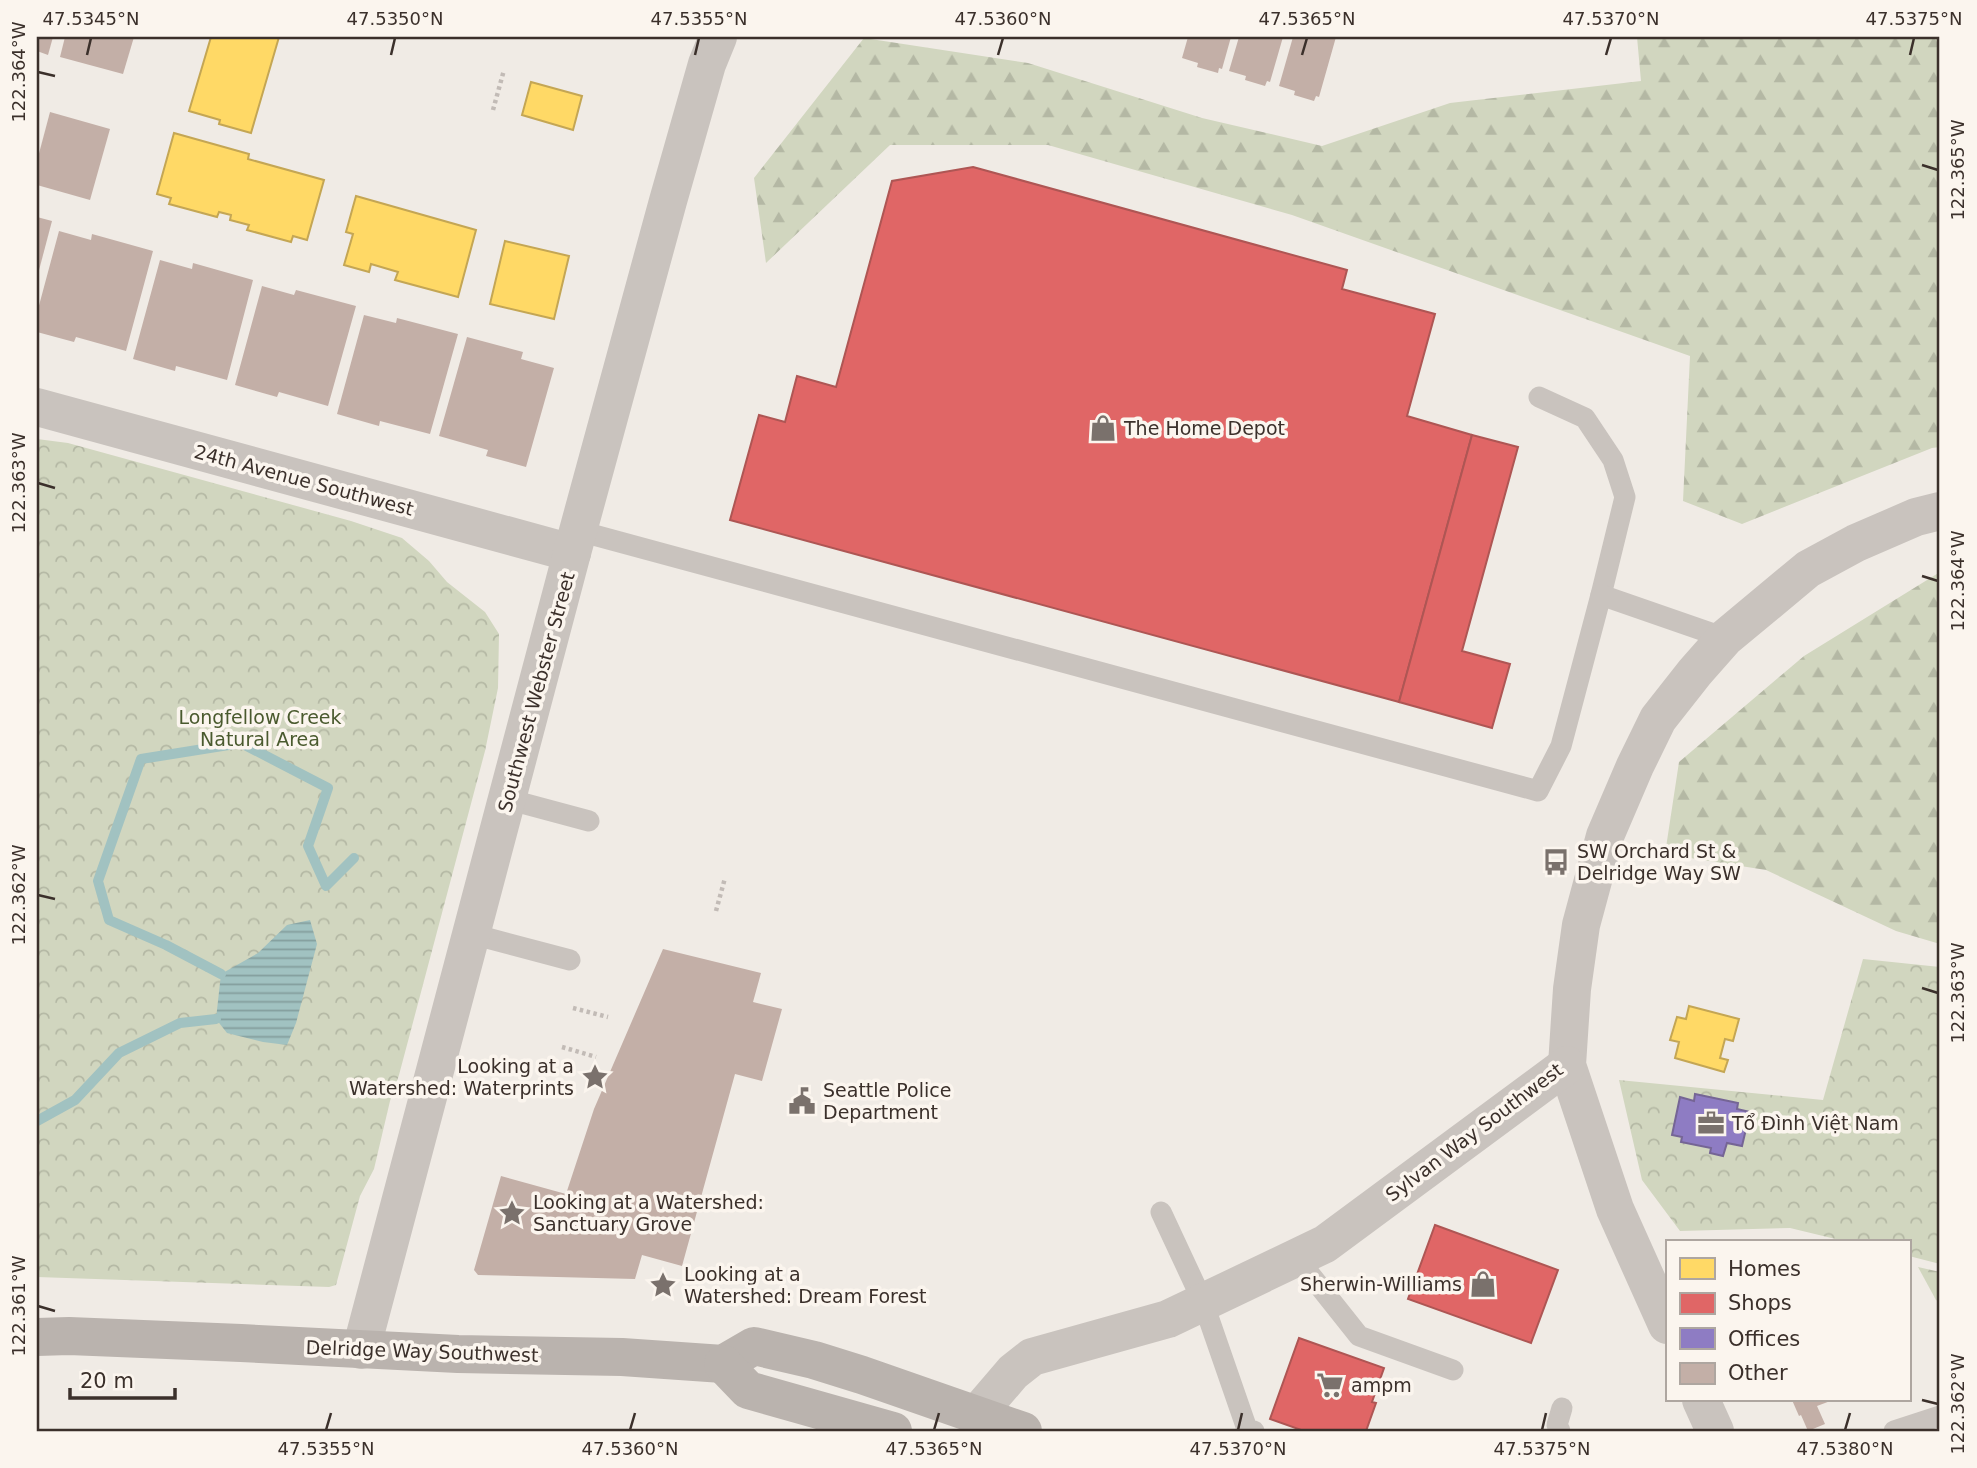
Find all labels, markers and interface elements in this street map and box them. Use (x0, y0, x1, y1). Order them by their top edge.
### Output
text: 47.5345°N (43, 8, 139, 29)
text: 47.5350°N (347, 8, 443, 29)
text: 47.5355°N (651, 8, 747, 29)
text: 47.5360°N (955, 8, 1051, 29)
text: 47.5365°N (1259, 8, 1355, 29)
text: 47.5370°N (1563, 8, 1659, 29)
text: 47.5375°N (1866, 8, 1962, 29)
text: 122.364°W (8, 21, 29, 123)
text: 122.365°W (1947, 119, 1968, 221)
shop icon: The Home Depot (1088, 413, 1118, 443)
place label: The Home Depot (1123, 417, 1285, 439)
text: 122.363°W (8, 432, 29, 534)
street label: 24th Avenue Southwest (192, 440, 416, 520)
text: 122.364°W (1947, 530, 1968, 632)
street label: Southwest Webster Street (493, 569, 579, 815)
park label: Longfellow Creek Natural Area (178, 706, 342, 750)
place label: SW Orchard St & Delridge Way SW (1577, 840, 1741, 884)
text: 122.362°W (8, 844, 29, 946)
bus stop icon: SW Orchard St & Delridge Way SW (1541, 847, 1571, 877)
text: 122.363°W (1947, 942, 1968, 1044)
place label: Looking at a Watershed: Waterprints (349, 1055, 574, 1099)
street label: Sylvan Way Southwest (1381, 1058, 1567, 1206)
place icon: Looking at a Watershed: Waterprints (580, 1062, 610, 1092)
place label: Seattle Police Department (823, 1079, 951, 1123)
public building icon: Seattle Police Department (787, 1086, 817, 1116)
office icon: Tổ Đình Việt Nam (1696, 1108, 1726, 1138)
place label: Tổ Đình Việt Nam (1731, 1112, 1899, 1134)
place label: Looking at a Watershed: Sanctuary Grove (533, 1191, 764, 1235)
place icon: Looking at a Watershed: Sanctuary Grove (497, 1198, 527, 1228)
legend (1666, 1240, 1910, 1402)
text: 122.361°W (8, 1255, 29, 1357)
text: Homes (1728, 1257, 1801, 1281)
place label: Looking at a Watershed: Dream Forest (684, 1263, 927, 1307)
shop icon: Sherwin-Williams (1468, 1269, 1498, 1299)
place icon: Looking at a Watershed: Dream Forest (648, 1270, 678, 1300)
place label: Sherwin-Williams (1300, 1273, 1462, 1295)
text: Shops (1728, 1291, 1792, 1315)
text: Offices (1728, 1327, 1800, 1351)
street label: Delridge Way Southwest (305, 1336, 539, 1366)
text: 122.362°W (1947, 1353, 1968, 1455)
scale bar (70, 1356, 175, 1400)
text: Other (1728, 1361, 1788, 1385)
text: 20 m (80, 1369, 134, 1393)
supermarket icon: ampm (1315, 1370, 1345, 1400)
place label: ampm (1351, 1374, 1412, 1396)
text: 47.5355°N (278, 1438, 374, 1459)
text: 47.5360°N (582, 1438, 678, 1459)
text: 47.5365°N (886, 1438, 982, 1459)
text: 47.5370°N (1190, 1438, 1286, 1459)
text: 47.5375°N (1494, 1438, 1590, 1459)
text: 47.5380°N (1797, 1438, 1893, 1459)

